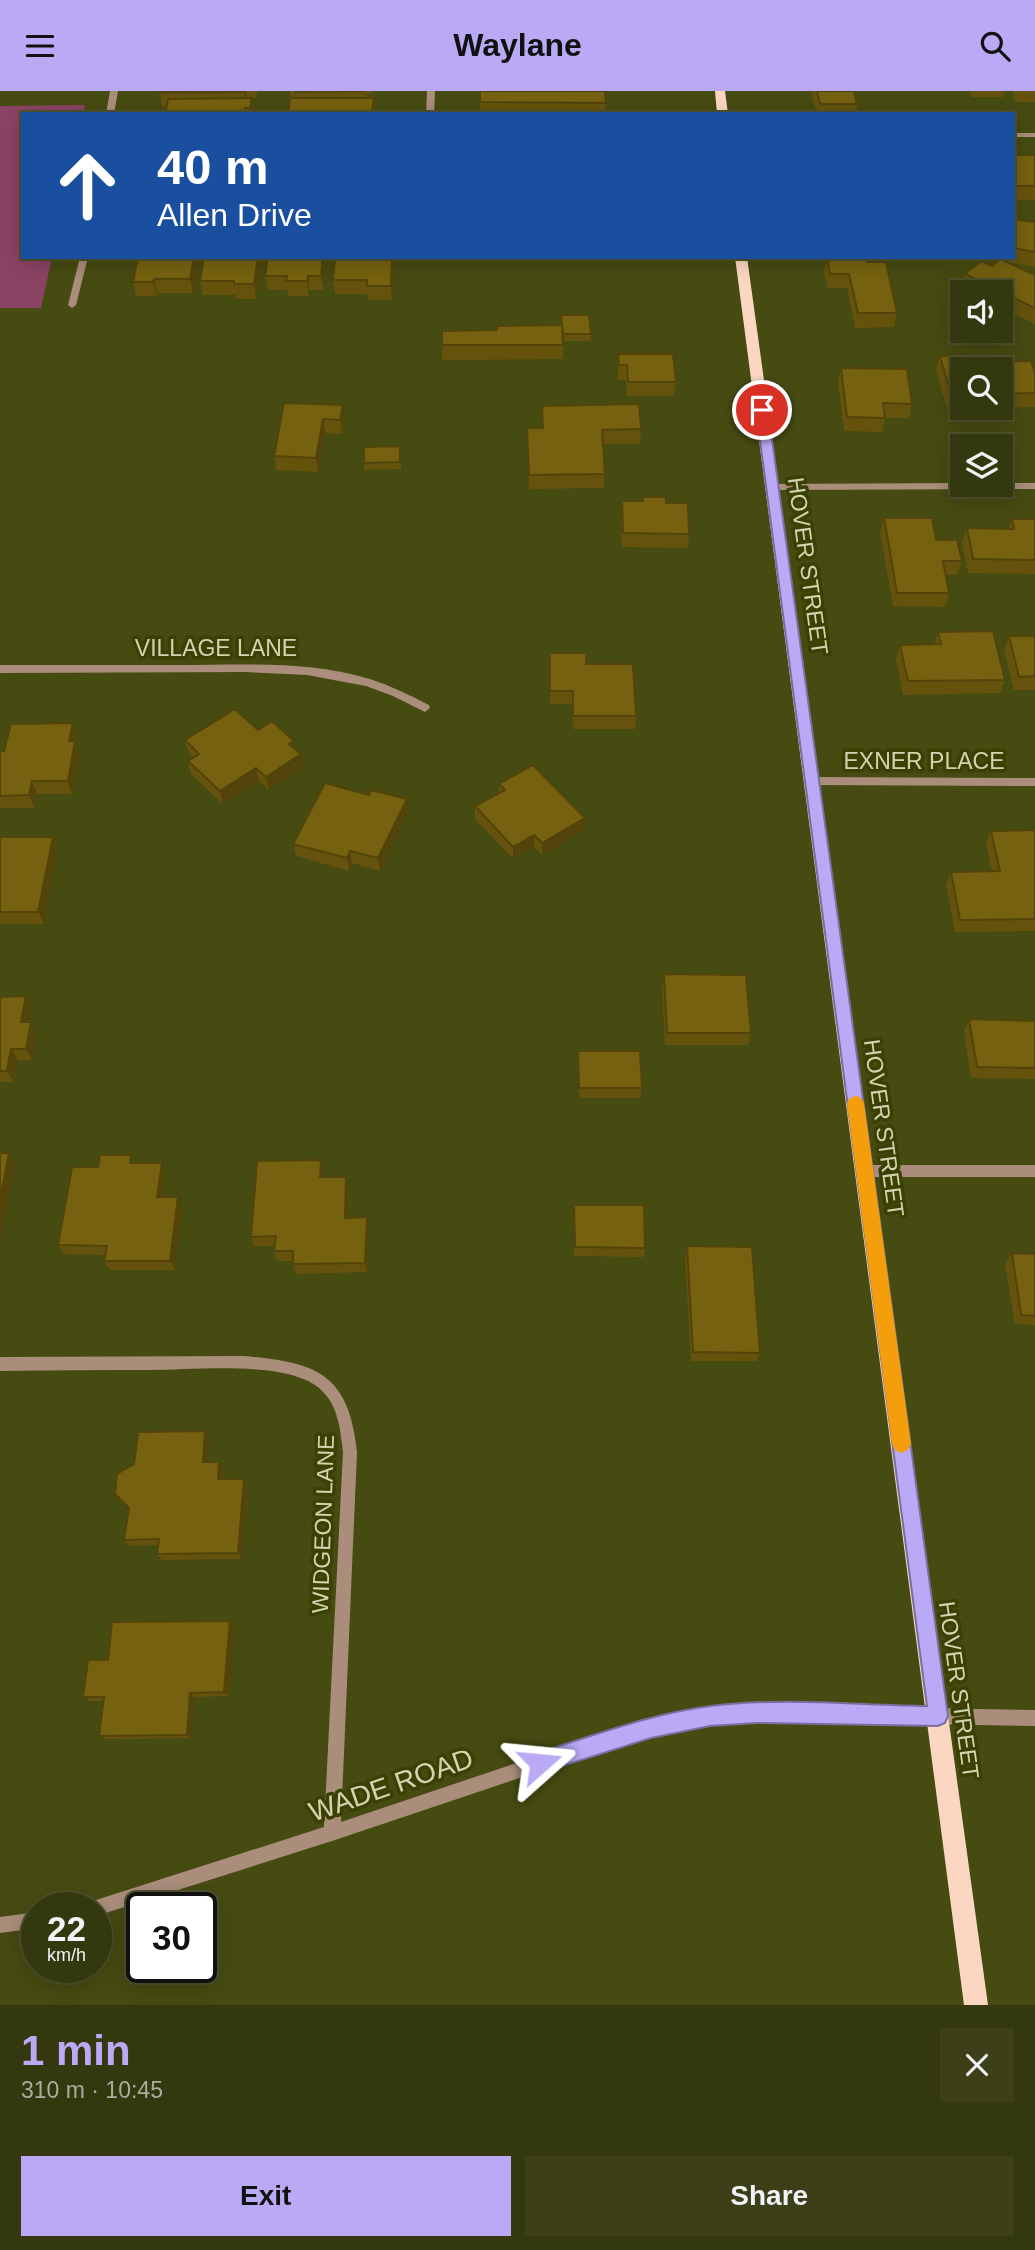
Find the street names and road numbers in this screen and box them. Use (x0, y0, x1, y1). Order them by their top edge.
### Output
street label: HOVER STREET (783, 476, 833, 656)
street label: VILLAGE LANE (135, 635, 297, 661)
street label: EXNER PLACE (843, 748, 1005, 774)
street label: HOVER STREET (859, 1038, 909, 1218)
street label: WIDGEON LANE (307, 1434, 339, 1614)
street label: HOVER STREET (934, 1600, 984, 1780)
street label: WADE ROAD (305, 1742, 477, 1828)

